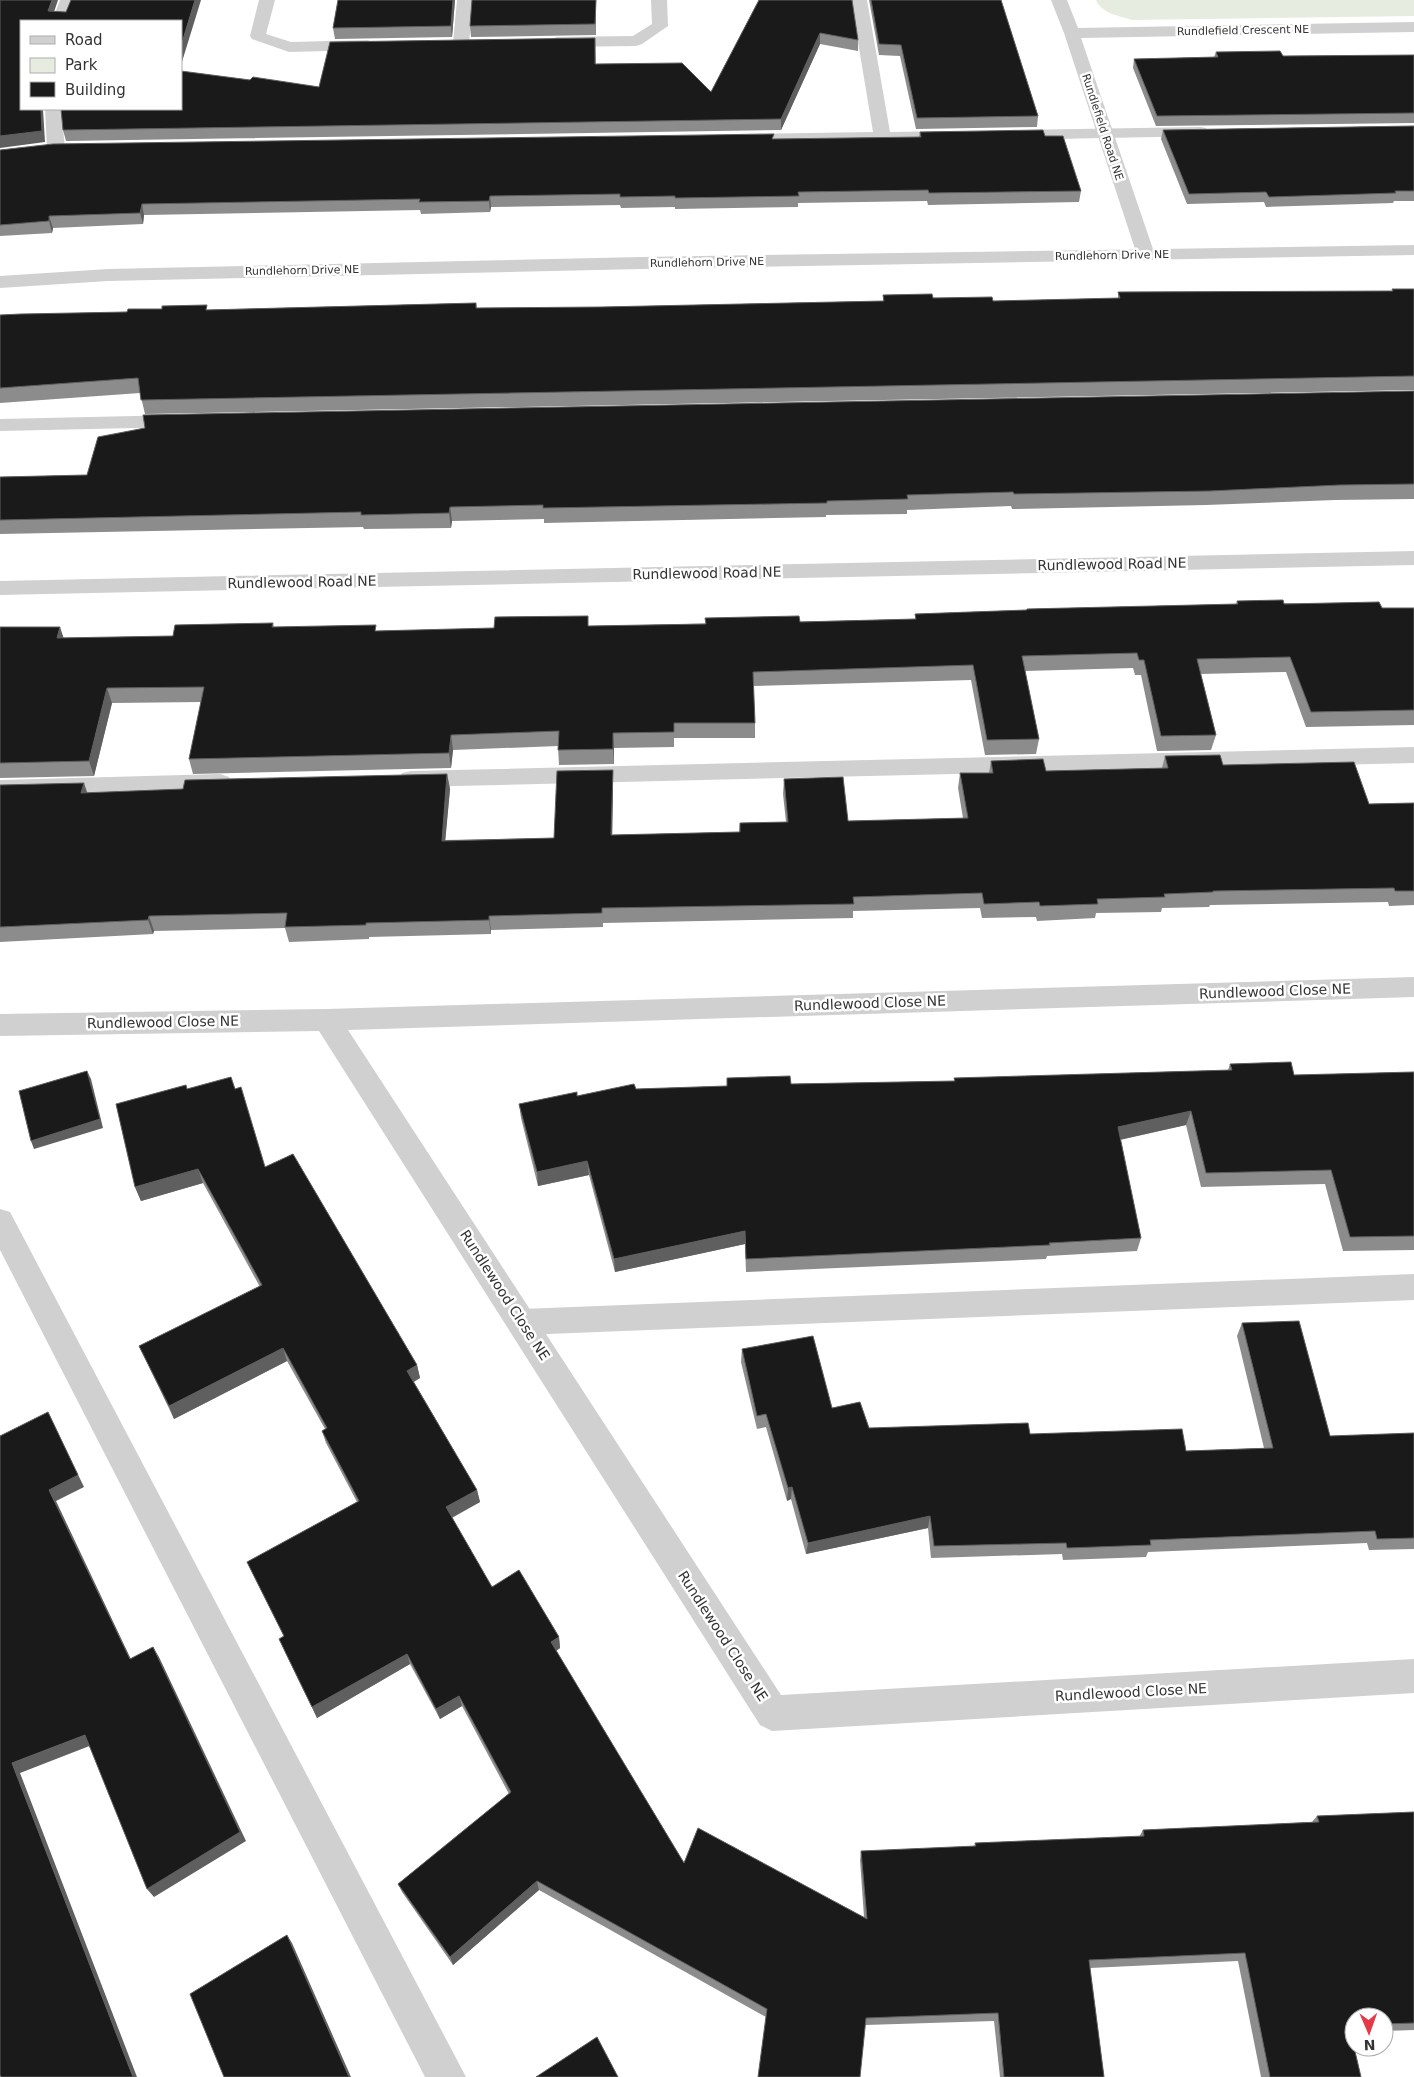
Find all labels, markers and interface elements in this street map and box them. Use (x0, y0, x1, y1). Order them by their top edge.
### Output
legend (20, 20, 182, 110)
street label: Rundlefield Crescent NE (1177, 23, 1309, 38)
text: Road (65, 31, 103, 49)
text: Park (65, 56, 98, 74)
street label: Rundlefield Road NE (1079, 72, 1126, 182)
text: Building (65, 81, 126, 99)
street label: Rundlehorn Drive NE (1055, 248, 1169, 263)
street label: Rundlehorn Drive NE (650, 255, 764, 270)
street label: Rundlehorn Drive NE (245, 263, 359, 278)
street label: Rundlewood Road NE (1037, 555, 1187, 573)
street label: Rundlewood Road NE (632, 564, 782, 582)
street label: Rundlewood Road NE (227, 573, 377, 591)
street label: Rundlewood Close NE (1199, 980, 1351, 1002)
street label: Rundlewood Close NE (794, 992, 946, 1014)
street label: Rundlewood Close NE (87, 1013, 239, 1031)
street label: Rundlewood Close NE (457, 1227, 553, 1363)
street label: Rundlewood Close NE (675, 1568, 771, 1704)
street label: Rundlewood Close NE (1055, 1680, 1207, 1704)
north arrow (1344, 2007, 1394, 2057)
text: N (1363, 2037, 1376, 2053)

